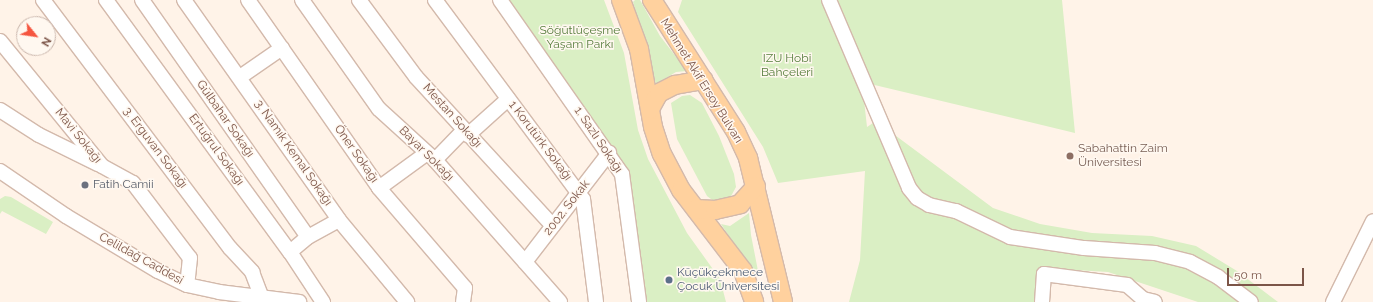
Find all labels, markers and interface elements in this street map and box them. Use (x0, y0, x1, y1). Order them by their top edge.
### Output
north arrow (16, 16, 56, 56)
street label: Mehmet Akif Ersoy Bulvarı (656, 16, 746, 146)
park label: Söğütlüçeşme Yaşam Parkı (540, 24, 620, 52)
text: N (38, 35, 54, 49)
park label: IZU Hobi Bahçeleri (761, 52, 813, 80)
street label: Gülbahar Sokağı (193, 78, 257, 160)
street label: Mestan Sokağı (419, 81, 485, 151)
street label: 3. Namık Kemal Sokağı (251, 97, 335, 209)
street label: 1 Korutürk Sokağı (505, 98, 575, 184)
street label: 1. Sazlı Sokağı (571, 104, 625, 176)
street label: 3. Erguvan Sokağı (120, 105, 190, 191)
street label: Mavi Sokağı (52, 106, 104, 166)
street label: Ertuğrul Sokağı (185, 111, 247, 189)
street label: Öner Sokağı (331, 122, 381, 186)
street label: Bayar Sokağı (396, 124, 456, 184)
place label: Sabahattin Zaim Üniversitesi (1078, 142, 1168, 170)
marker: Sabahattin Zaim Üniversitesi (1065, 151, 1075, 161)
street label: 2002. Sokak (541, 177, 593, 239)
place label: Fatih Camii (93, 178, 154, 192)
marker: Fatih Camii (80, 180, 90, 190)
street label: Celildağ Caddesi (96, 230, 186, 288)
scale bar (1229, 260, 1306, 286)
place label: Küçükçekmece Çocuk Üniversitesi (677, 266, 779, 294)
text: 50 m (1234, 268, 1262, 282)
marker: Küçükçekmece Çocuk Üniversitesi (664, 275, 674, 285)

